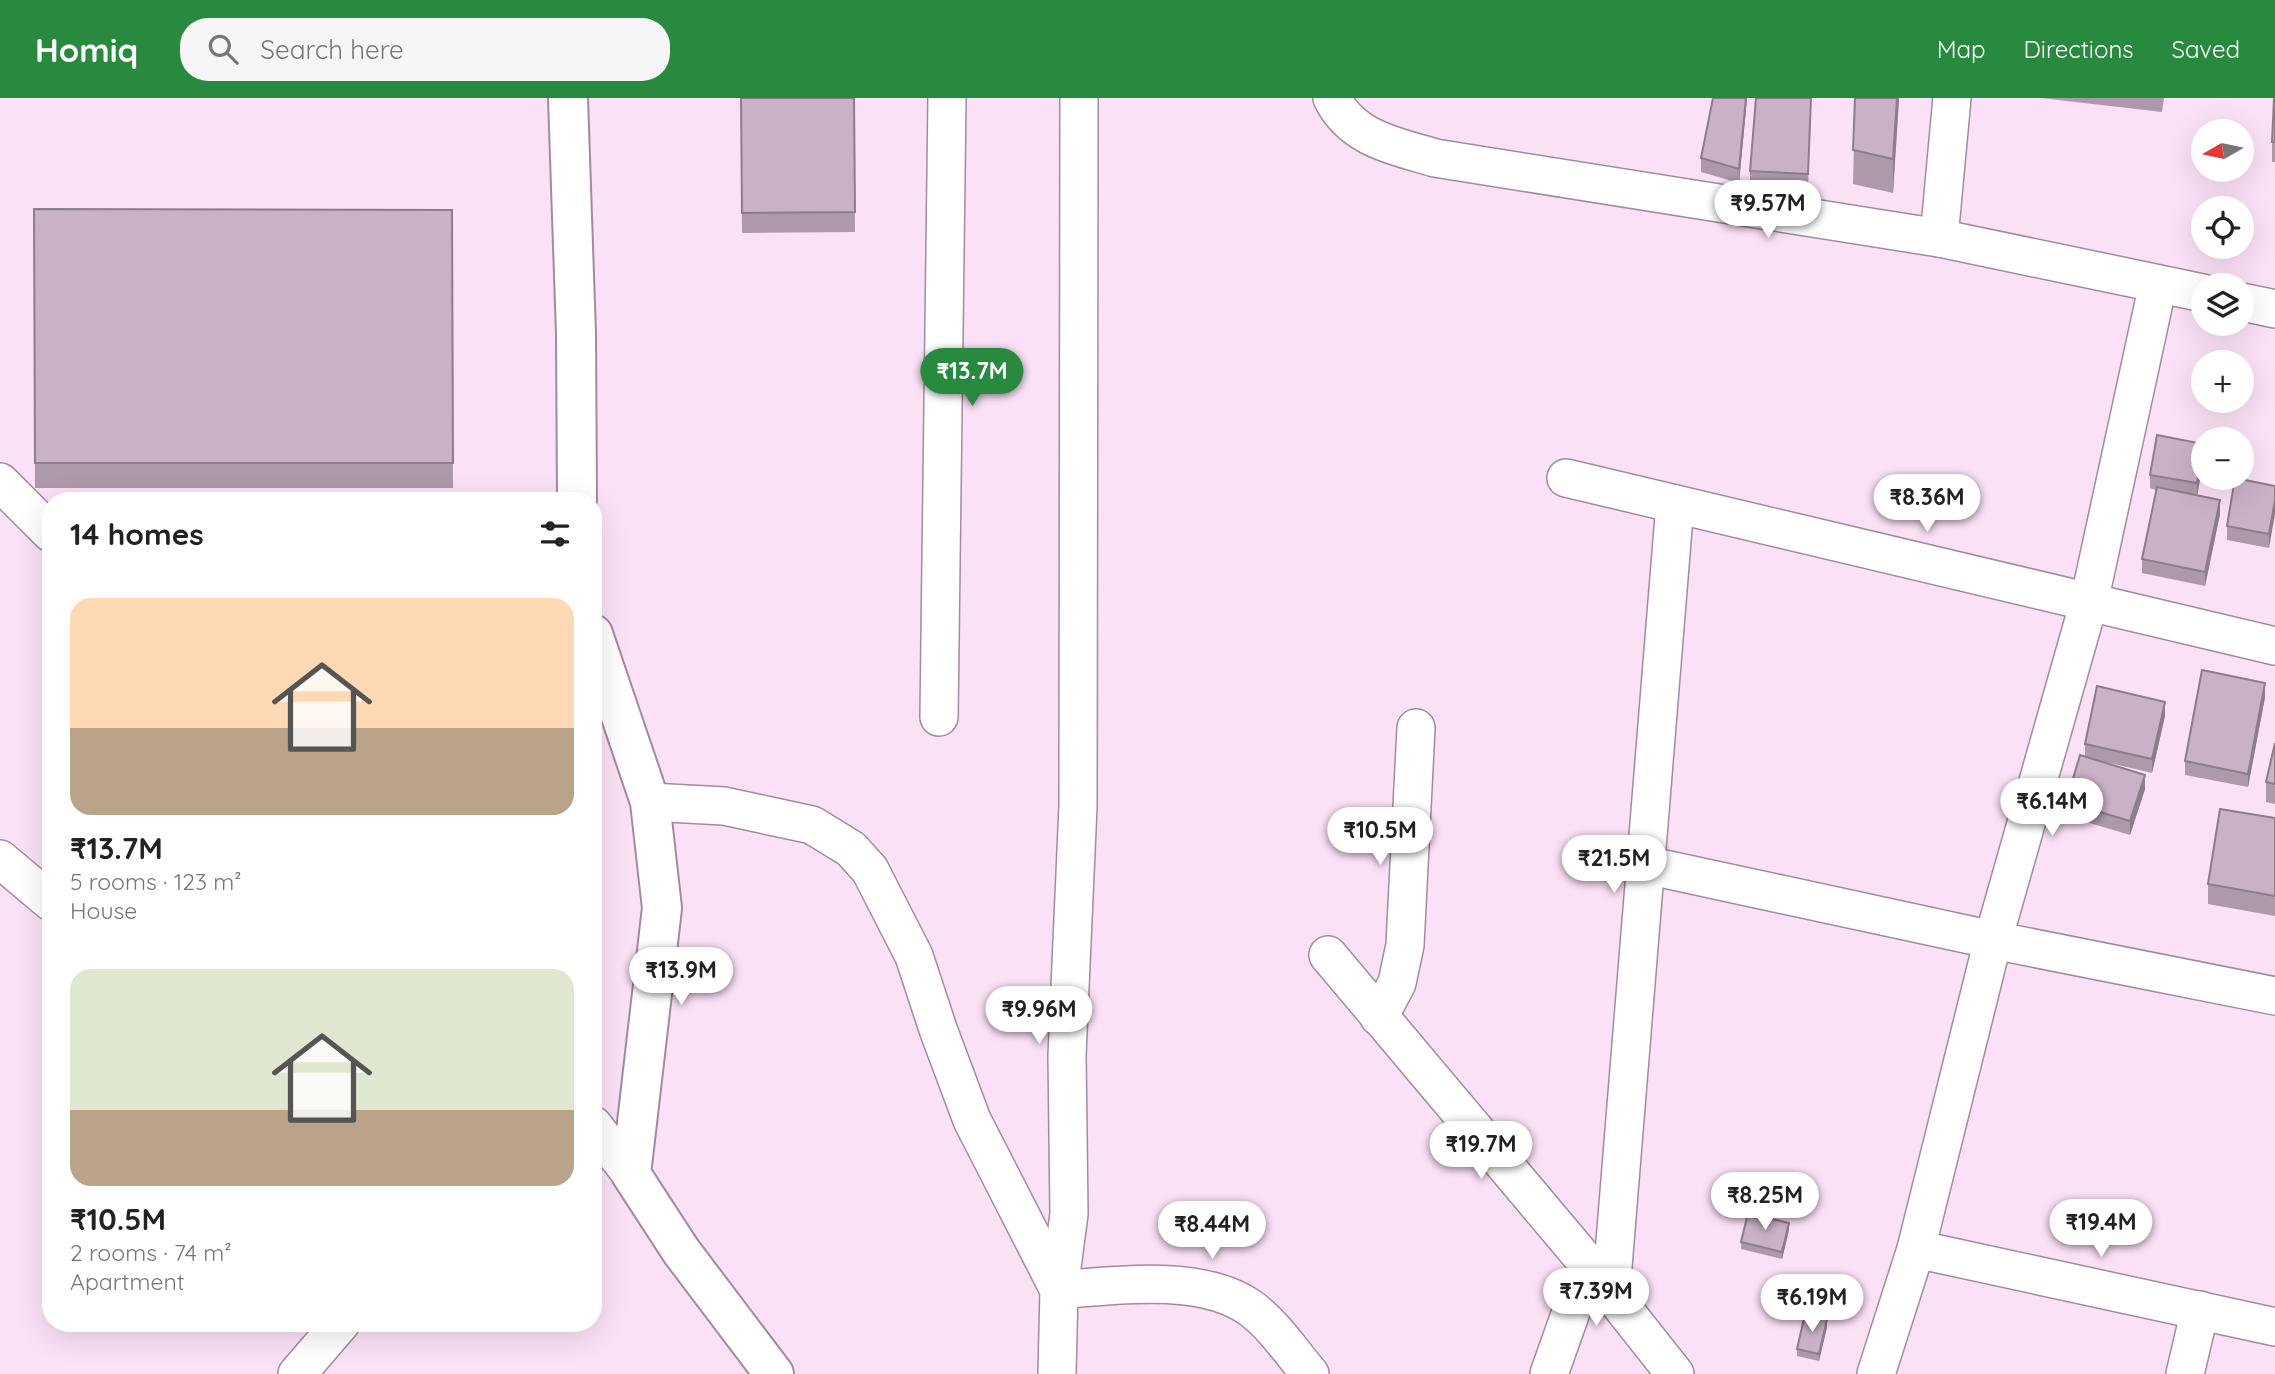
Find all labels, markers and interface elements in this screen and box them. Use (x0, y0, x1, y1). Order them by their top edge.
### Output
search box (180, 18, 670, 81)
text: Homiq (35, 29, 138, 70)
icon: search (204, 30, 242, 68)
text: Search here (260, 33, 404, 66)
text: Map (1937, 34, 1986, 64)
text: Directions (2024, 34, 2134, 64)
text: Saved (2172, 34, 2240, 64)
north arrow (2191, 119, 2254, 182)
map controls (2191, 119, 2254, 490)
pin: ₹9.57M (1711, 180, 1825, 240)
text: ₹9.57M (1730, 188, 1806, 217)
button: locate (2191, 196, 2254, 259)
button: layers (2191, 273, 2254, 336)
pin: ₹13.7M (915, 348, 1029, 408)
button: + (2191, 350, 2254, 413)
text: ₹13.7M (936, 356, 1008, 385)
button: − (2191, 427, 2254, 490)
pin: ₹8.36M (1870, 474, 1984, 534)
text: ₹8.36M (1890, 482, 1964, 511)
text: 14 homes (70, 515, 204, 553)
icon: filters (536, 515, 574, 553)
icon: home (259, 644, 385, 770)
pin: ₹6.14M (1995, 778, 2109, 838)
text: ₹6.14M (2016, 786, 2088, 815)
pin: ₹10.5M (1323, 808, 1437, 867)
text: ₹10.5M (1343, 815, 1417, 844)
text: ₹13.7M (70, 829, 163, 867)
pin: ₹21.5M (1557, 836, 1671, 895)
text: ₹21.5M (1578, 843, 1650, 872)
text: 5 rooms · 123 m² (70, 867, 242, 896)
text: House (70, 896, 137, 925)
pin: ₹13.9M (624, 948, 738, 1007)
text: ₹13.9M (645, 955, 717, 984)
pin: ₹9.96M (982, 986, 1096, 1046)
text: ₹9.96M (1001, 994, 1077, 1023)
icon: home (259, 1015, 385, 1141)
pin: ₹19.7M (1424, 1122, 1538, 1181)
text: ₹19.7M (1445, 1129, 1517, 1158)
pin: ₹8.25M (1708, 1172, 1822, 1232)
text: ₹8.25M (1727, 1180, 1803, 1209)
text: ₹10.5M (70, 1200, 166, 1238)
pin: ₹19.4M (2044, 1200, 2158, 1259)
pin: ₹8.44M (1155, 1202, 1269, 1261)
text: ₹19.4M (2065, 1207, 2137, 1236)
text: ₹8.44M (1174, 1209, 1250, 1238)
text: 2 rooms · 74 m² (70, 1238, 232, 1267)
text: Apartment (70, 1267, 184, 1296)
pin: ₹7.39M (1539, 1268, 1653, 1328)
pin: ₹6.19M (1755, 1274, 1869, 1334)
text: ₹7.39M (1559, 1276, 1633, 1305)
text: ₹6.19M (1777, 1282, 1847, 1311)

